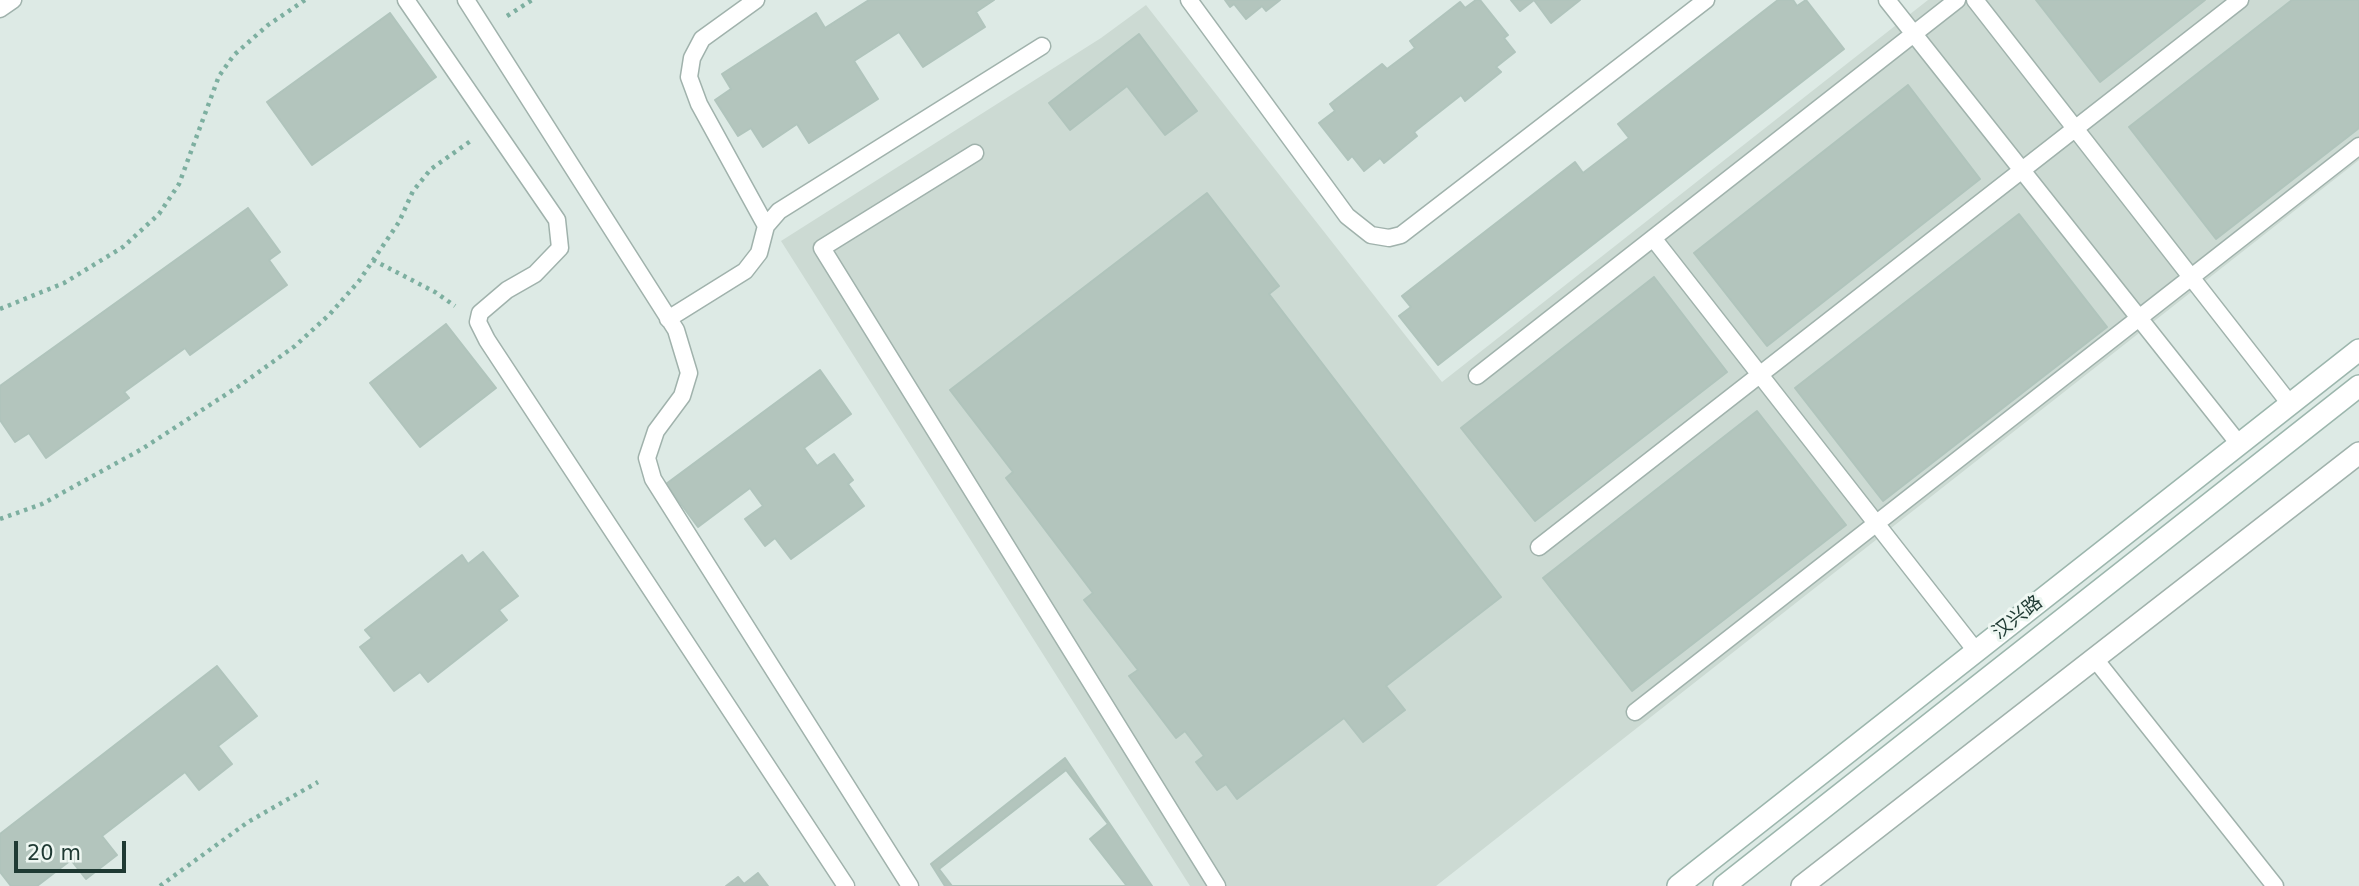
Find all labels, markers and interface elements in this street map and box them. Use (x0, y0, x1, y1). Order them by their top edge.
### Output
street label: 汉兴路 (1989, 591, 2047, 645)
scale bar (18, 826, 130, 870)
text: 20 m (27, 841, 81, 865)

